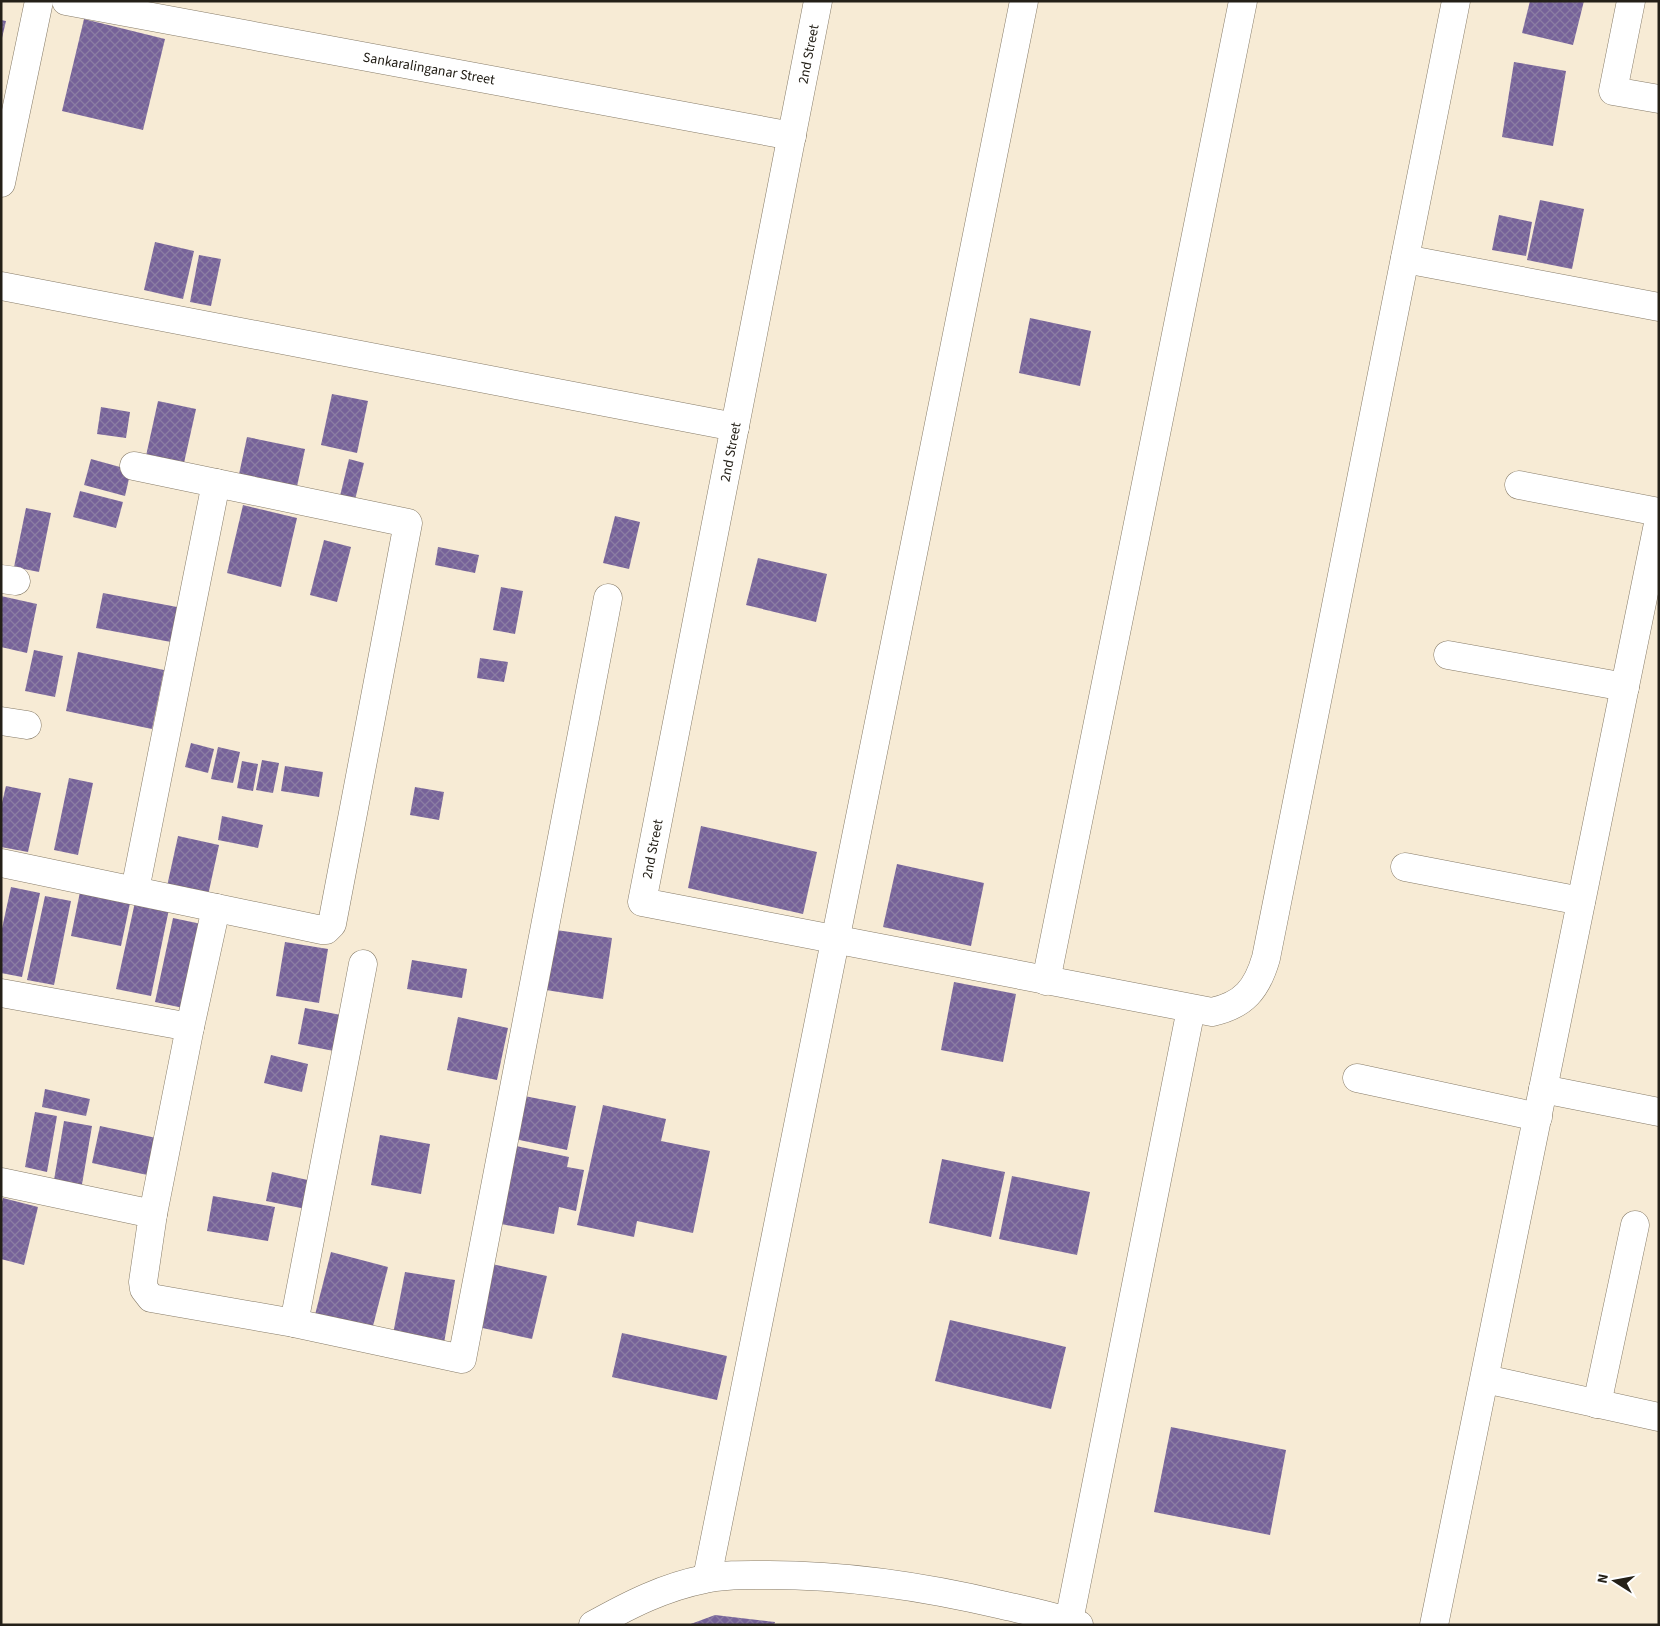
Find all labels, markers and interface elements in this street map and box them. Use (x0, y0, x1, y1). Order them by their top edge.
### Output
street label: 2nd Street (793, 22, 825, 86)
street label: Sankaralinganar Street (361, 48, 497, 90)
street label: 2nd Street (715, 420, 747, 484)
street label: 2nd Street (637, 817, 669, 881)
north arrow (1590, 1556, 1640, 1606)
text: N (1593, 1572, 1614, 1585)

